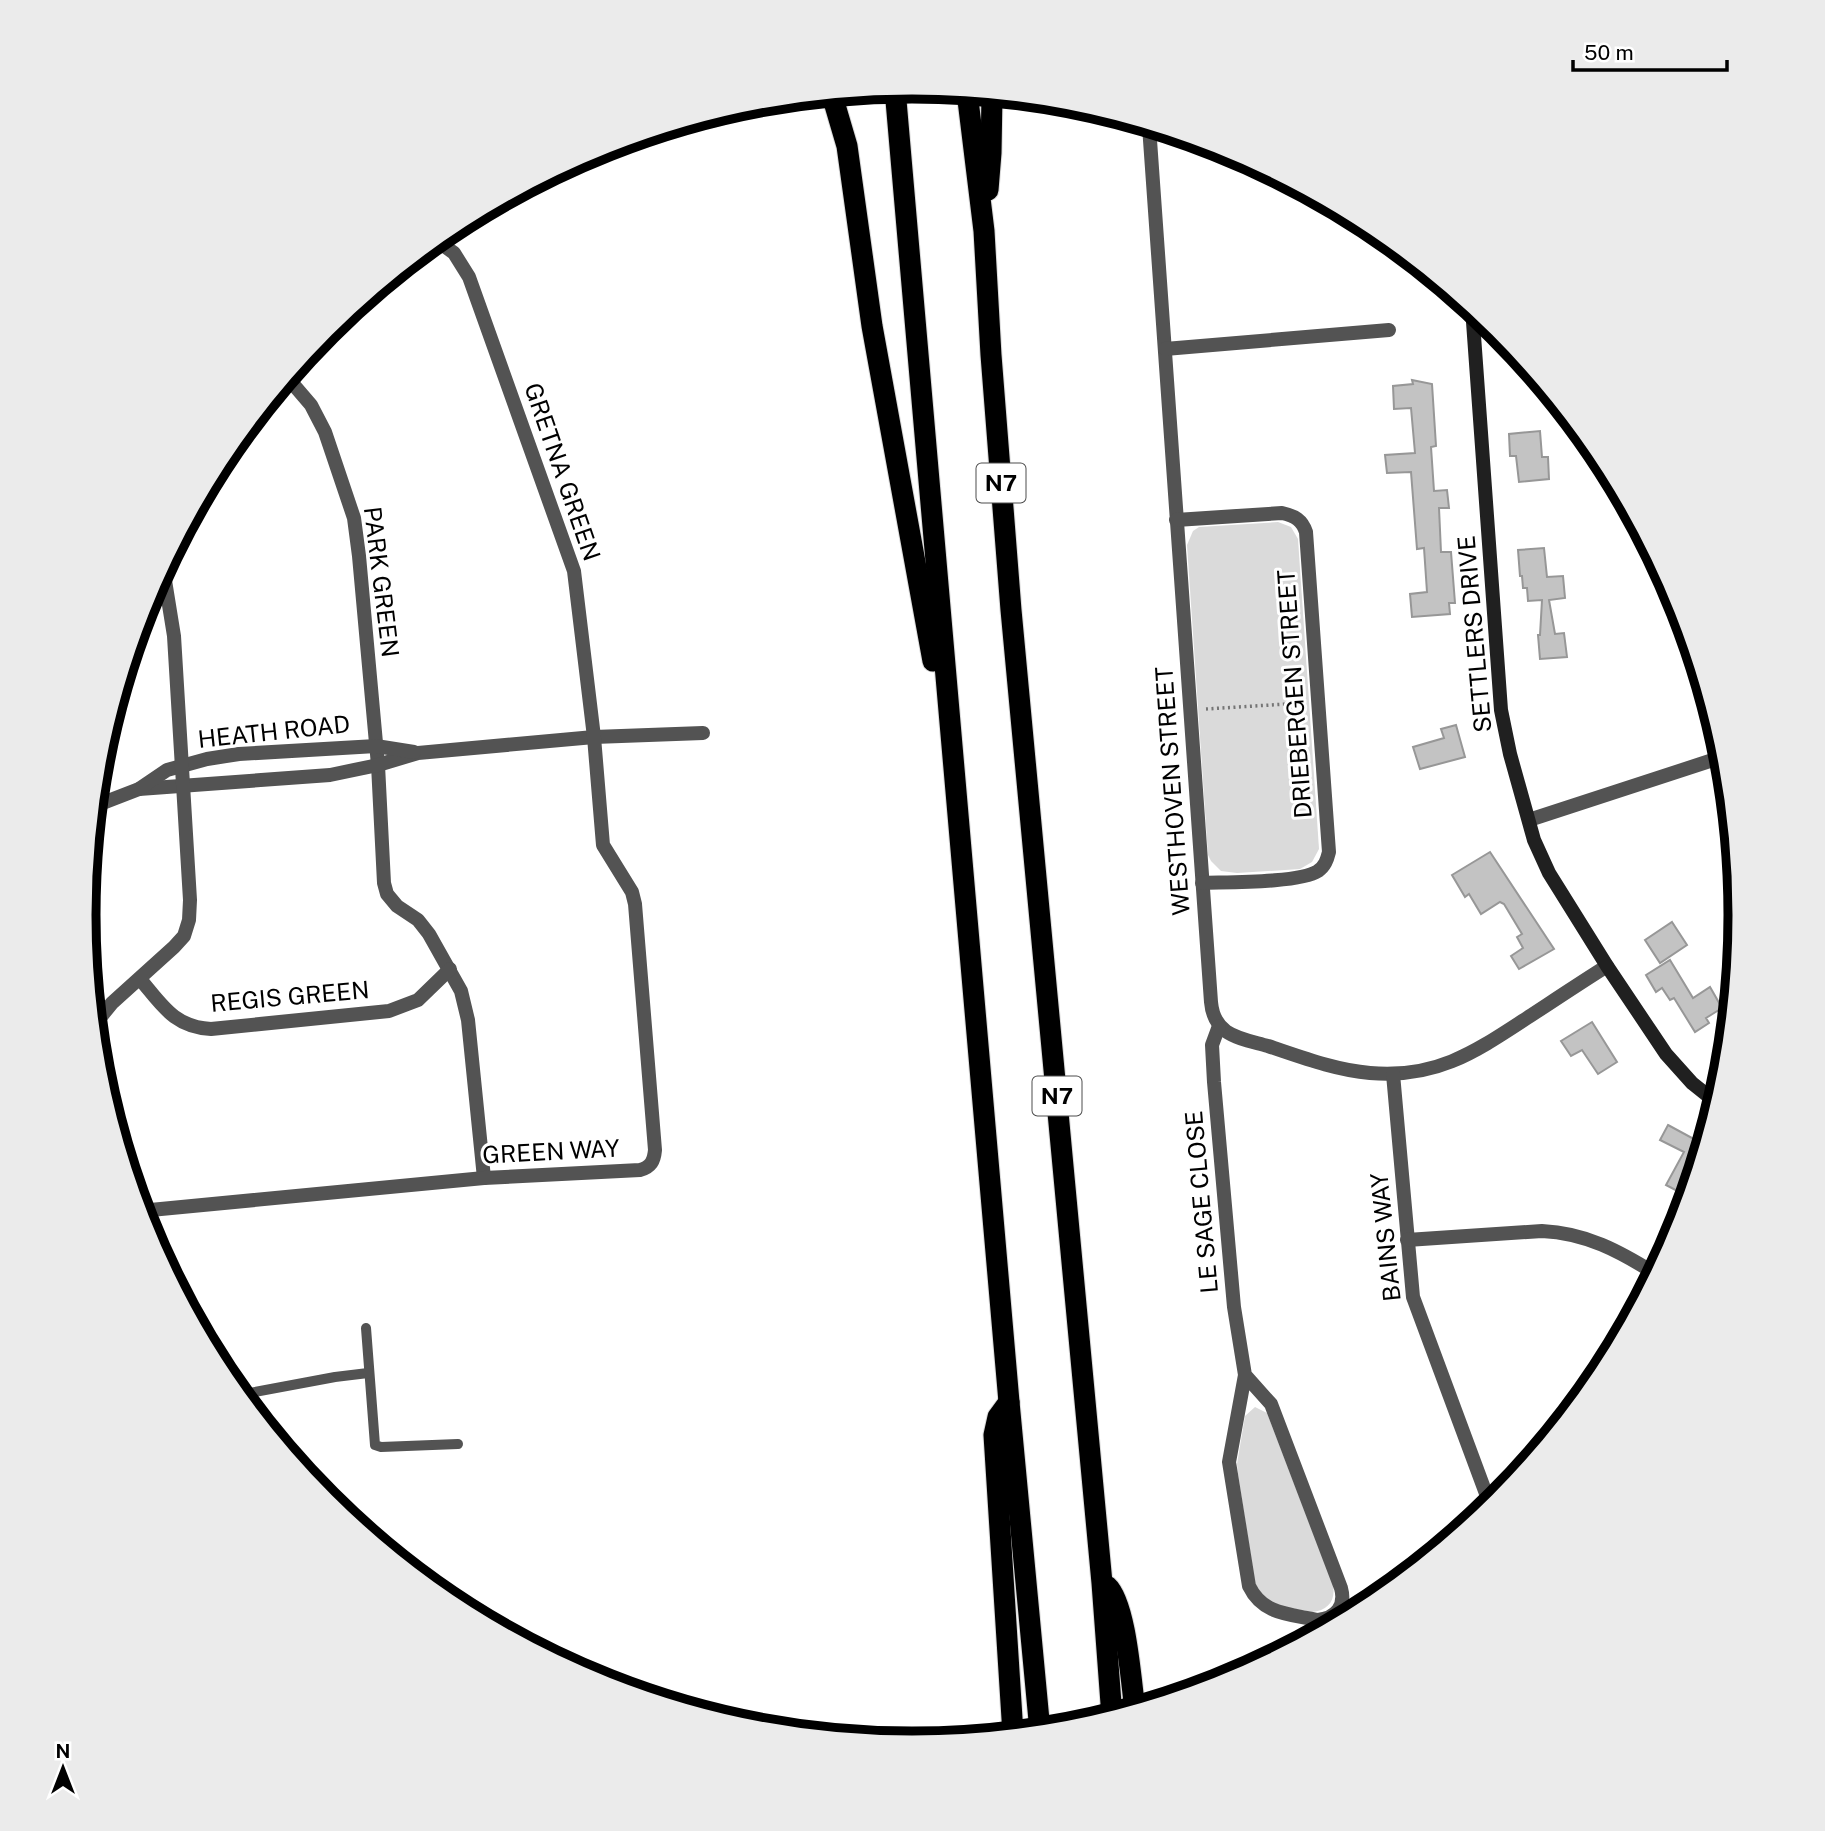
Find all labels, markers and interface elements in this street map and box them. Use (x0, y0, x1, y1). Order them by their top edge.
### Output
scale bar (1573, 28, 1727, 72)
text: 50 m (1584, 40, 1634, 65)
street label: GRETNA GREEN (519, 379, 607, 564)
road number: N7 (976, 463, 1026, 503)
street label: PARK GREEN (359, 505, 405, 659)
street label: SETTLERS DRIVE (1451, 534, 1497, 734)
street label: DRIEBERGEN STREET (1271, 569, 1317, 819)
street label: WESTHOVEN STREET (1149, 666, 1195, 916)
street label: HEATH ROAD (196, 709, 351, 753)
street label: REGIS GREEN (209, 975, 371, 1017)
road number: N7 (1032, 1077, 1082, 1116)
street label: LE SAGE CLOSE (1179, 1110, 1223, 1295)
street label: GREEN WAY (482, 1133, 621, 1169)
street label: BAINS WAY (1364, 1171, 1406, 1303)
north arrow (28, 1733, 98, 1803)
text: N (56, 1740, 70, 1762)

